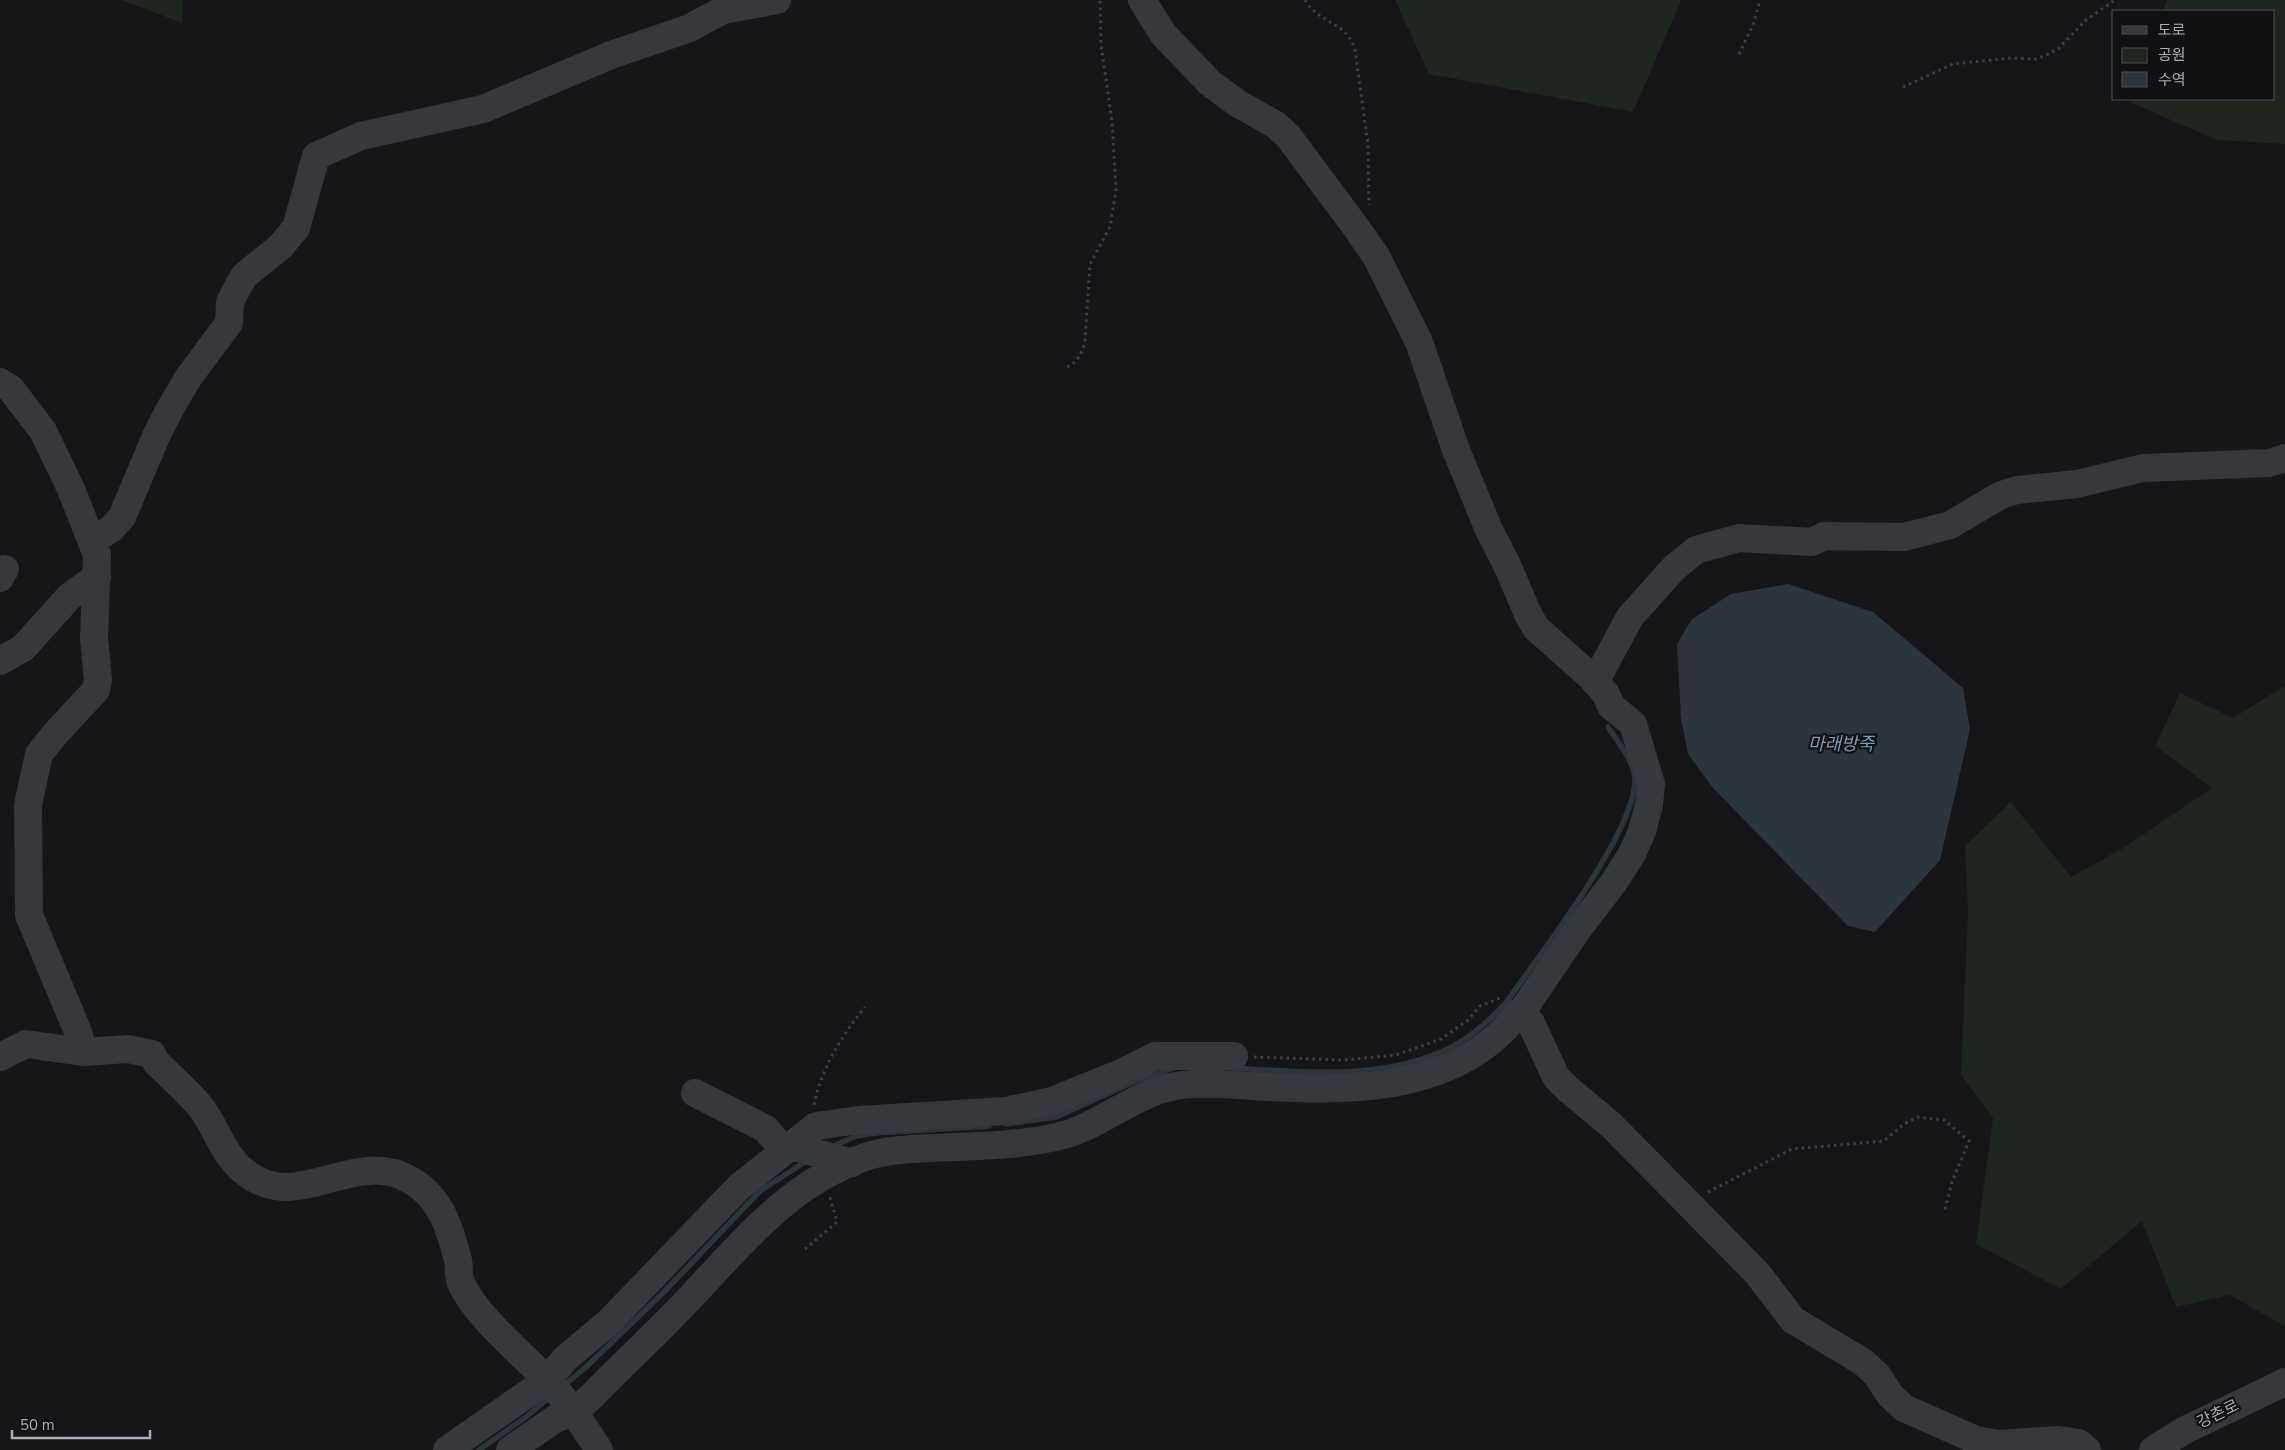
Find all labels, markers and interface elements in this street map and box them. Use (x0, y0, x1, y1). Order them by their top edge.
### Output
legend (2112, 10, 2275, 100)
text: 도로 (2158, 20, 2186, 40)
text: 공원 (2158, 45, 2186, 65)
text: 수역 (2158, 70, 2186, 90)
water label: 마래방죽 (1808, 732, 1876, 756)
street label: 강촌로 (2193, 1394, 2243, 1434)
scale bar (12, 1408, 150, 1440)
text: 50 m (20, 1415, 55, 1435)

